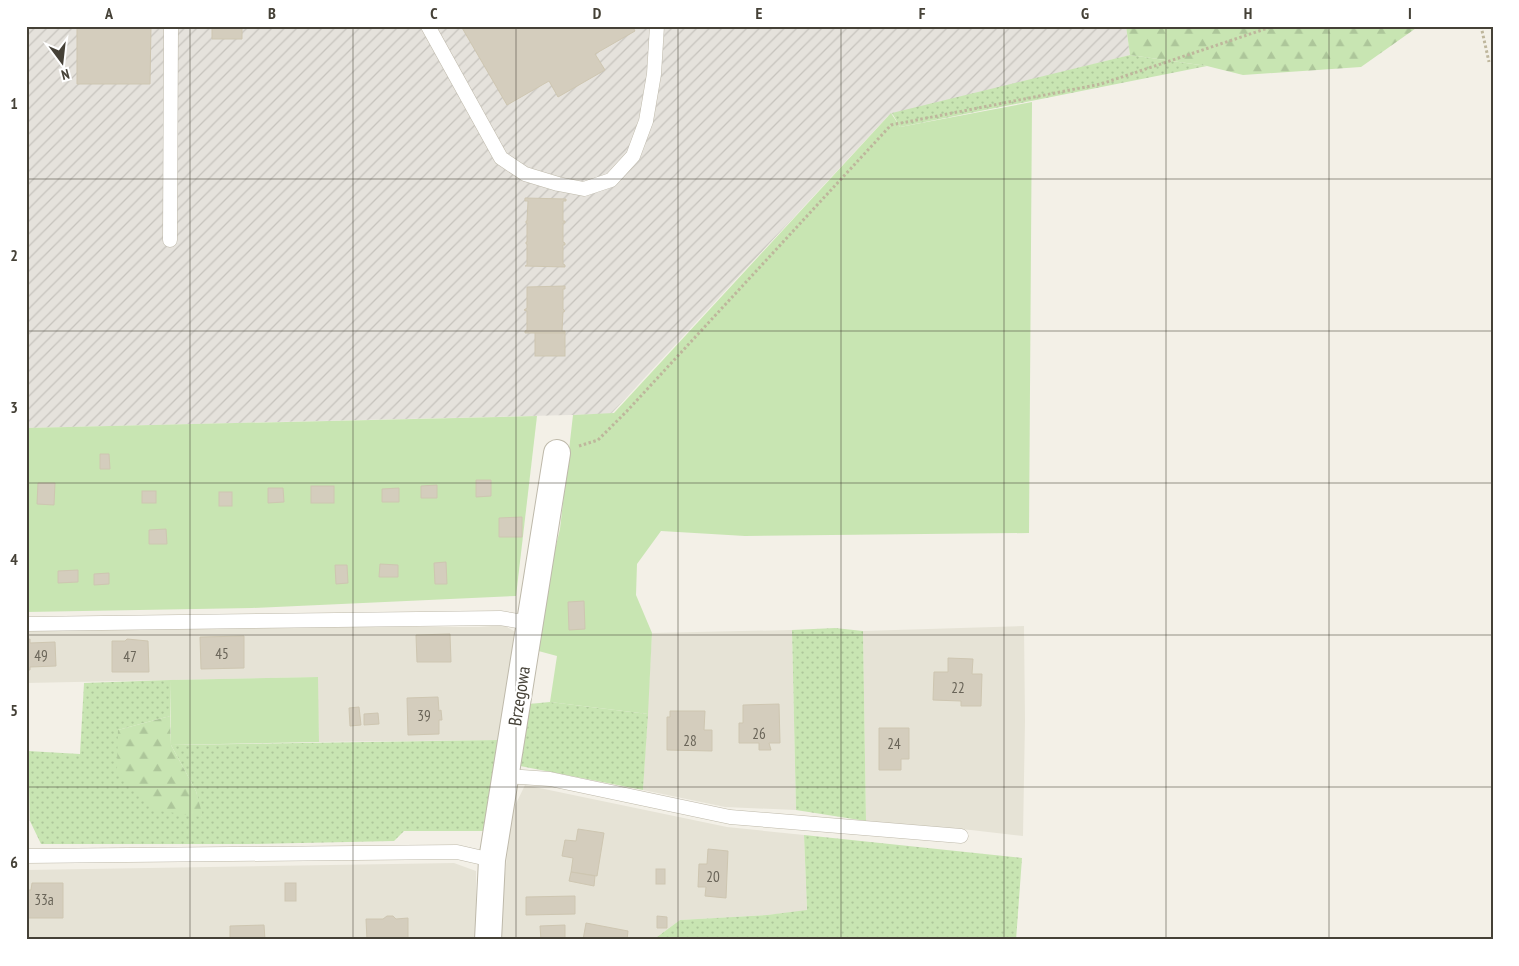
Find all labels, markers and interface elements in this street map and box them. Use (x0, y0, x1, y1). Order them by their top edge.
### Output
text: A (104, 3, 114, 23)
text: B (268, 3, 276, 23)
text: C (430, 3, 438, 23)
text: D (593, 3, 602, 23)
text: E (756, 3, 763, 23)
text: F (919, 3, 926, 23)
text: G (1081, 3, 1089, 23)
text: H (1244, 3, 1252, 23)
text: I (1408, 3, 1412, 23)
north arrow (38, 38, 88, 88)
text: N (59, 65, 71, 84)
text: 1 (10, 93, 18, 113)
text: 2 (10, 245, 18, 265)
text: 3 (10, 397, 18, 417)
text: 4 (10, 549, 18, 569)
house number: 45 (215, 644, 229, 663)
house number: 49 (34, 646, 48, 665)
house number: 47 (123, 647, 137, 666)
street label: Brzegowa (503, 664, 535, 728)
house number: 22 (951, 678, 965, 697)
text: 5 (10, 700, 18, 720)
house number: 39 (417, 706, 431, 725)
house number: 26 (752, 724, 766, 743)
house number: 28 (683, 731, 697, 750)
house number: 24 (887, 734, 901, 753)
text: 6 (10, 852, 18, 872)
house number: 20 (706, 867, 720, 886)
house number: 33a (34, 890, 54, 909)

